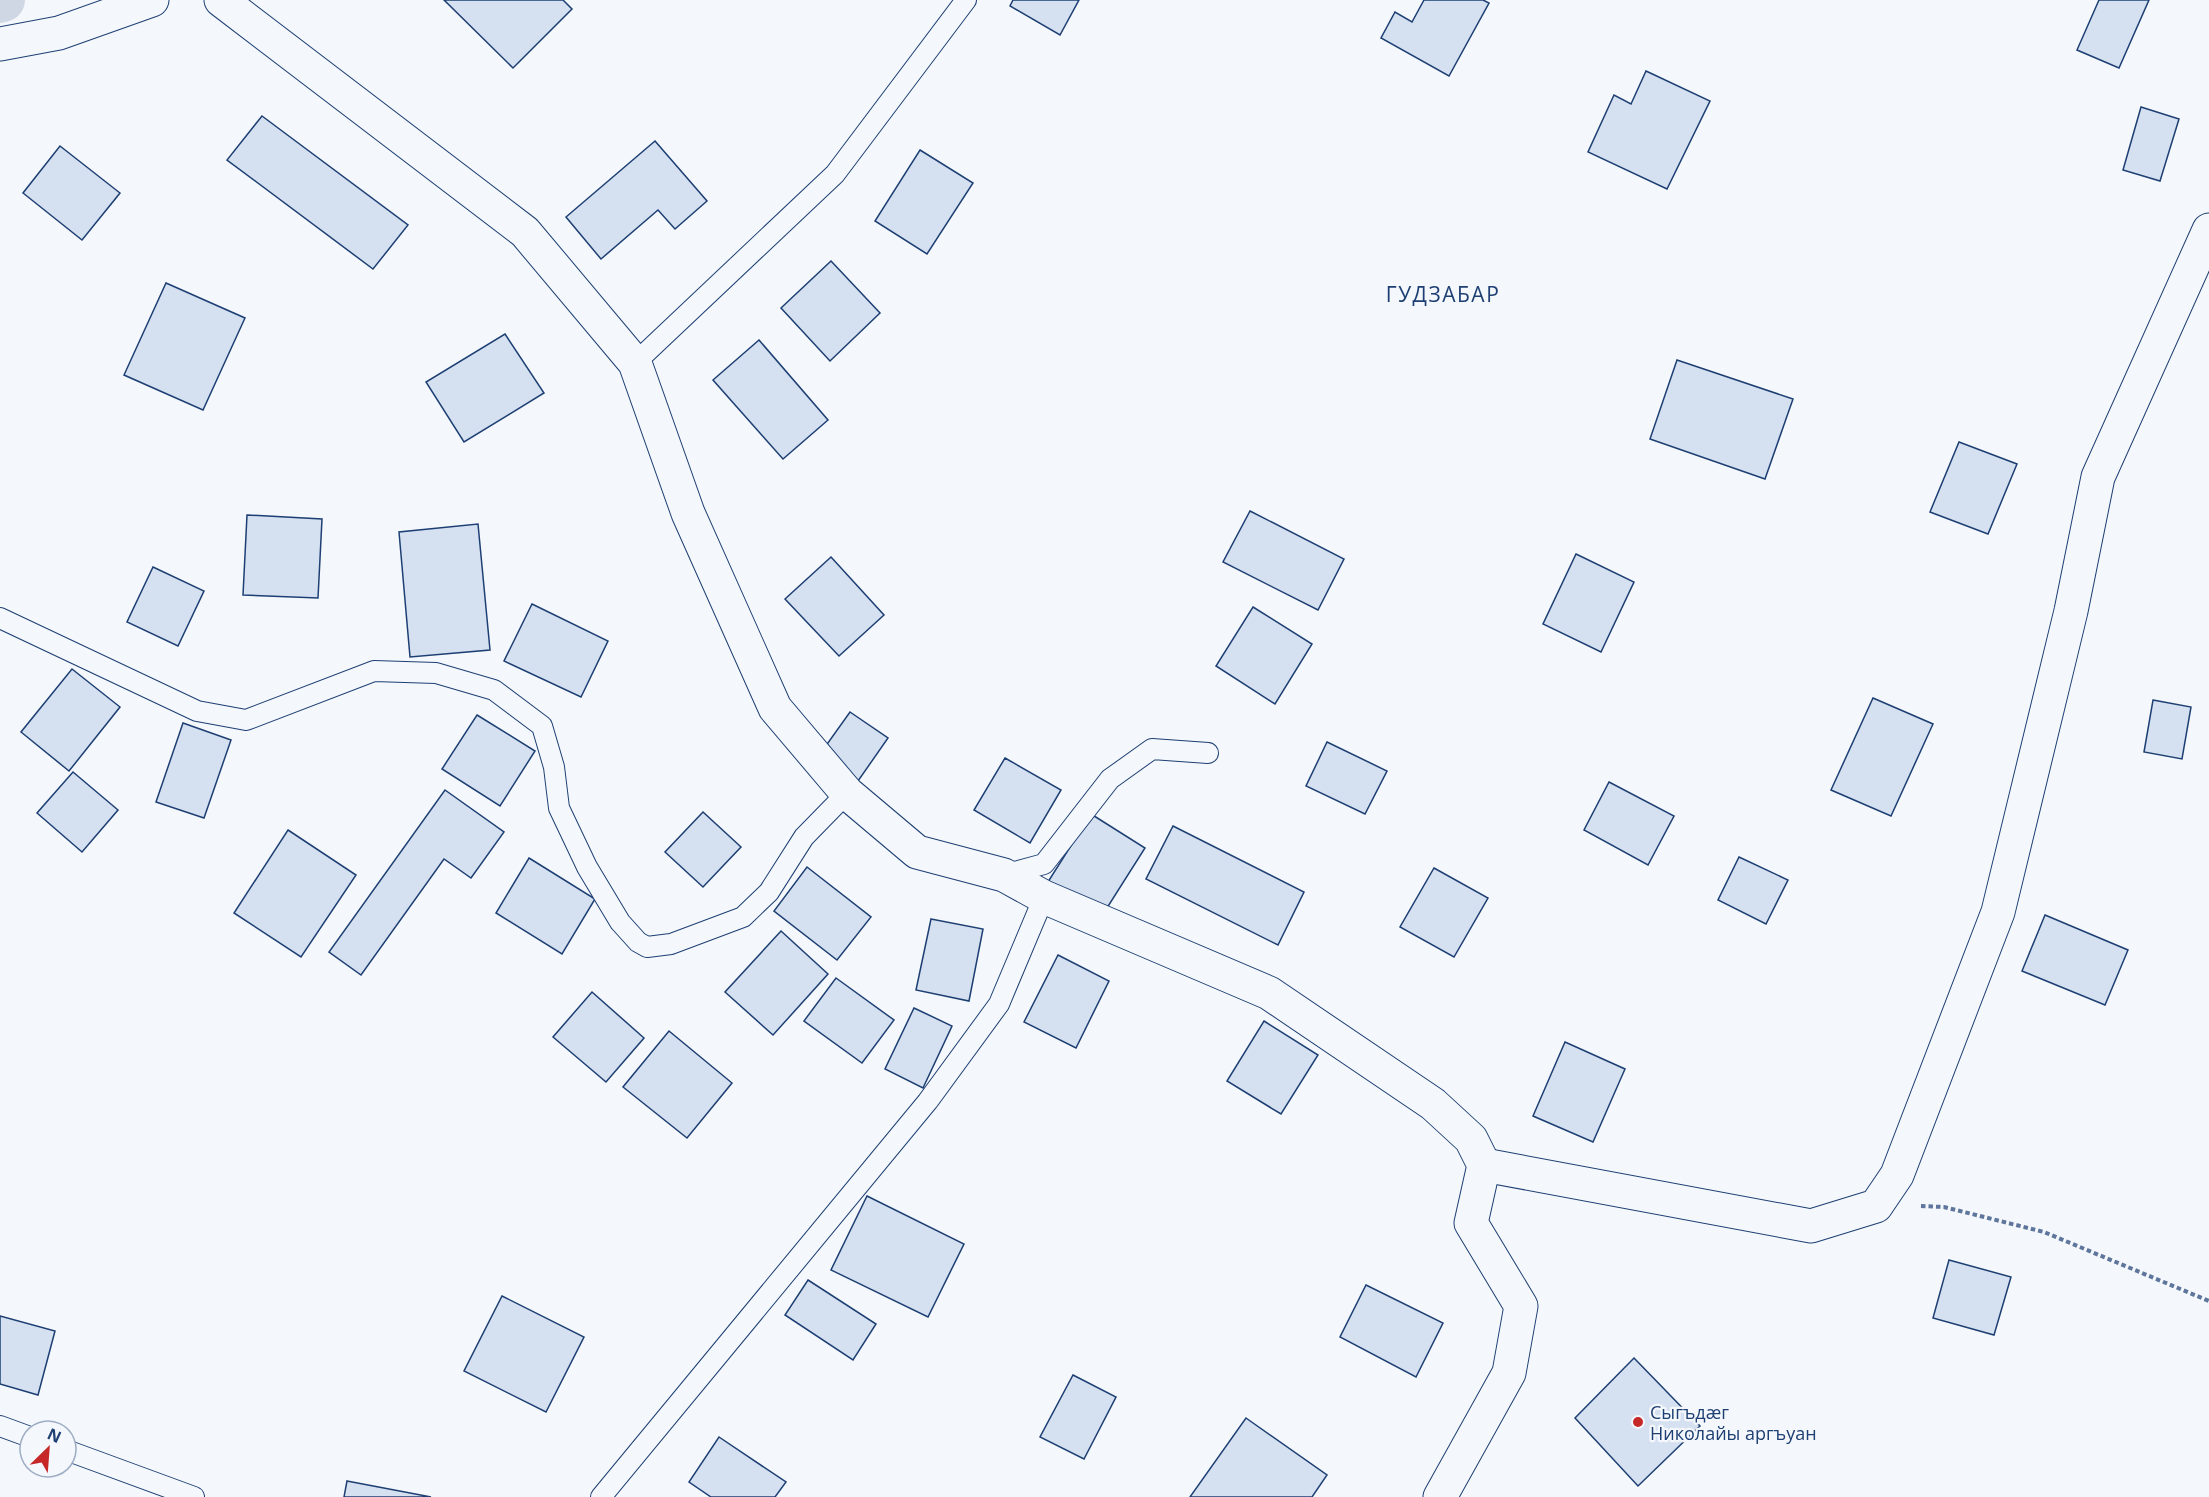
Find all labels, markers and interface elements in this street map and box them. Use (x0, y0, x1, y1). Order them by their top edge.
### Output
district label: ГУДЗАБАР (1386, 280, 1500, 308)
place label: Сыгъдæг Николайы аргъуан (1650, 1400, 1817, 1445)
marker: Сыгъдæг Николайы аргъуан (1631, 1415, 1645, 1429)
north arrow (18, 1419, 78, 1479)
text: N (44, 1423, 65, 1448)

